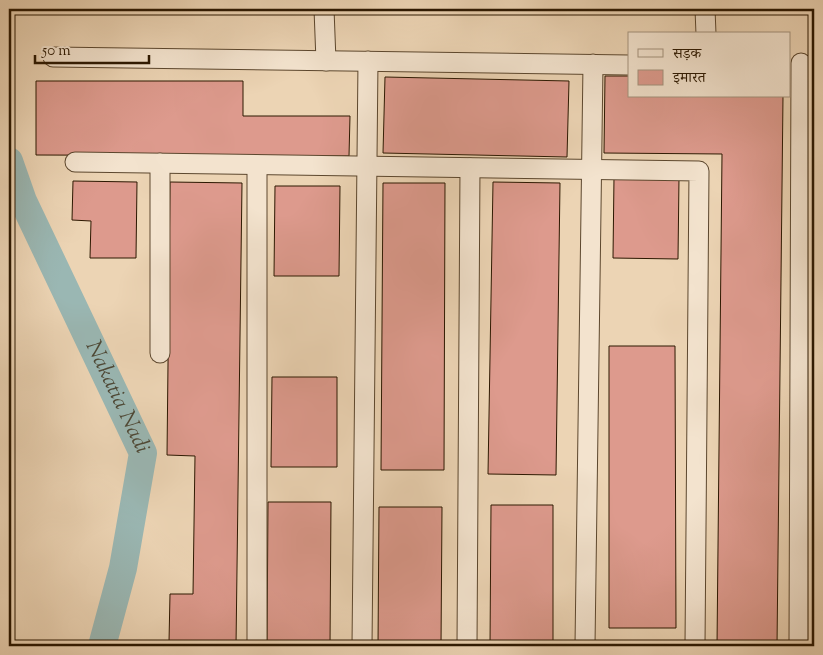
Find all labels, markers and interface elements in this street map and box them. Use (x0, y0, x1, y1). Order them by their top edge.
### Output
scale bar (35, 32, 149, 64)
legend (628, 32, 790, 98)
text: 50 m (41, 41, 71, 62)
text: सड़क (672, 44, 702, 65)
text: इमारत (672, 68, 707, 89)
water label: Nakatia Nadi (76, 336, 157, 459)

